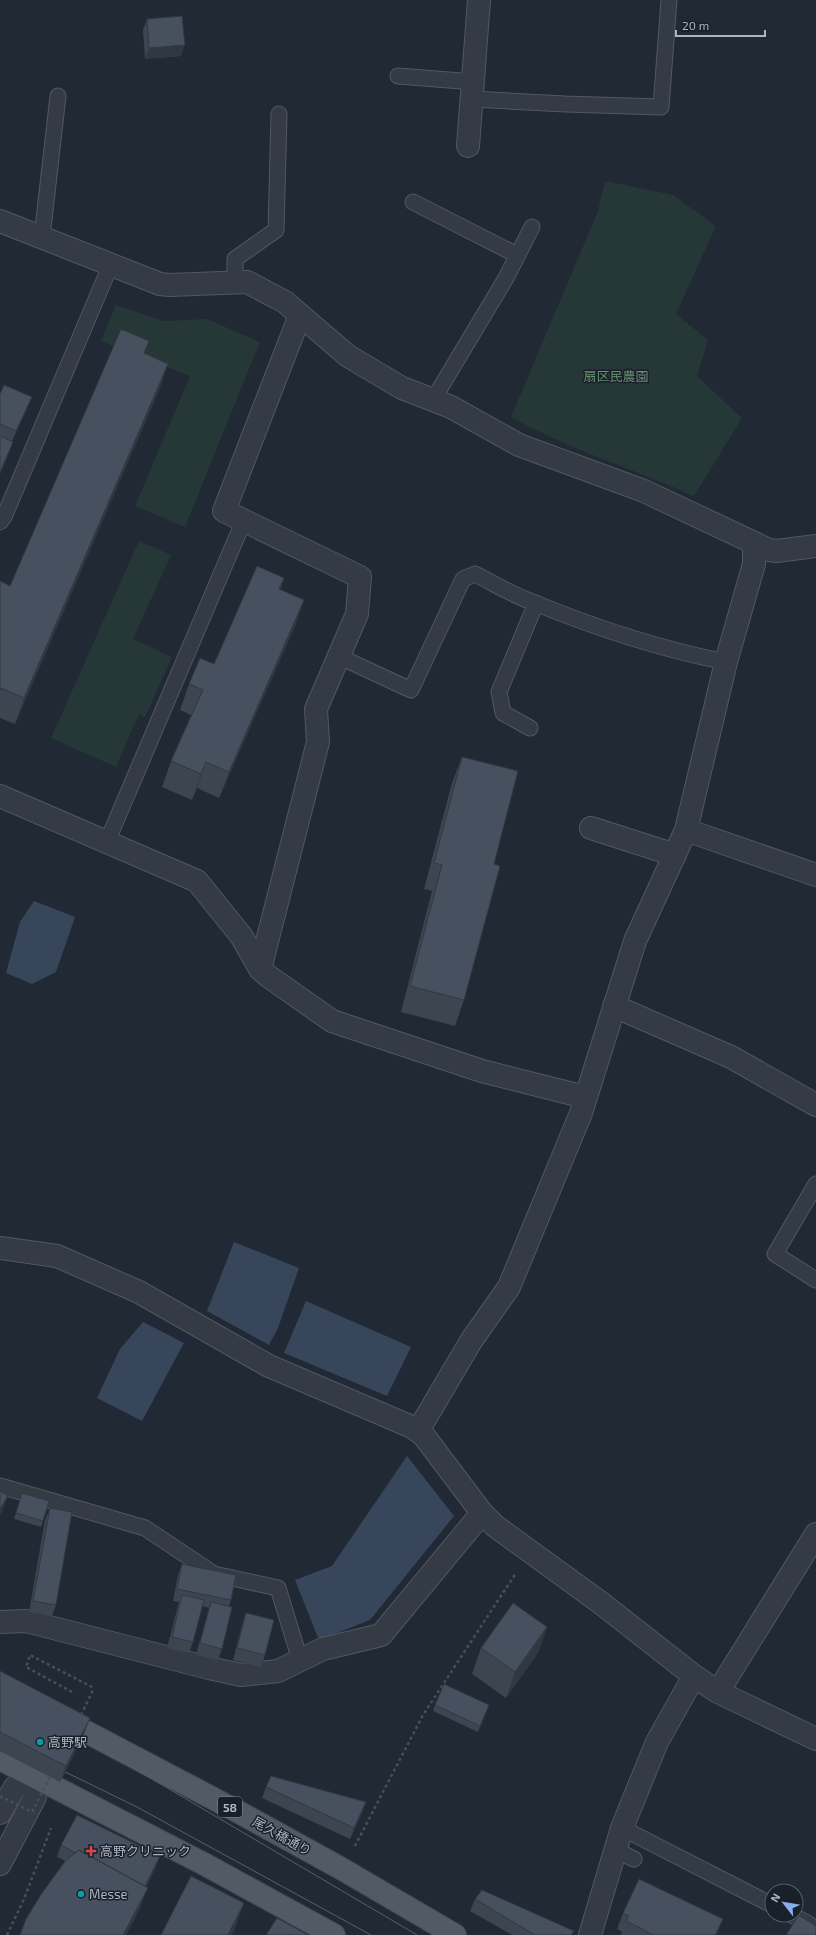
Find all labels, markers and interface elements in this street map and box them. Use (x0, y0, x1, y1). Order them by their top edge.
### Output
scale bar (676, 12, 765, 38)
text: 20 m (682, 18, 709, 32)
park label: 扇区民農園 (583, 368, 649, 384)
place label: 高野駅 (48, 1734, 87, 1750)
marker: 高野駅 (35, 1737, 45, 1747)
road number: 58 (218, 1797, 242, 1817)
street label: 尾久橋通り (250, 1813, 314, 1859)
place label: 高野クリニック (100, 1843, 191, 1859)
marker: 高野クリニック (85, 1845, 97, 1857)
north arrow (764, 1883, 804, 1923)
place label: Messe (89, 1886, 128, 1902)
marker: Messe (76, 1889, 86, 1899)
text: N (767, 1891, 783, 1904)

